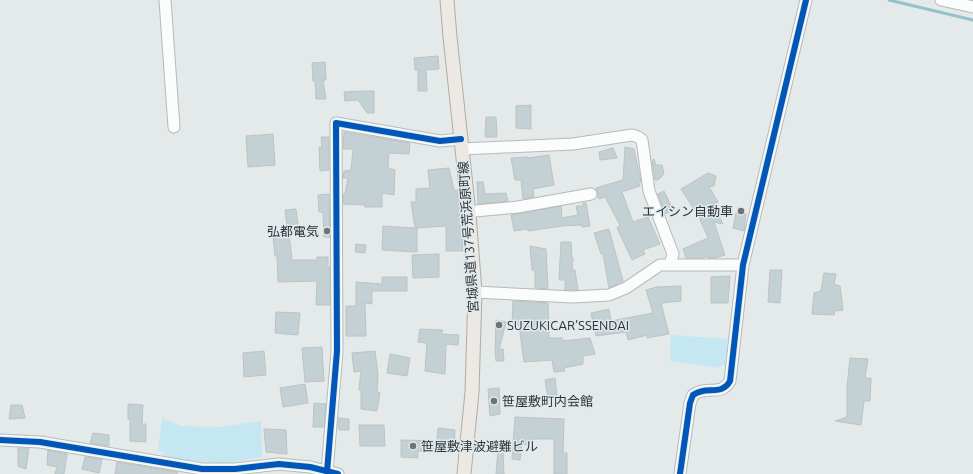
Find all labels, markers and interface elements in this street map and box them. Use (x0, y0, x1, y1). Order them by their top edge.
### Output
street label: 宮城県道137号荒浜原町線 (456, 161, 480, 313)
place label: エイシン自動車 (642, 204, 733, 218)
marker: エイシン自動車 (736, 206, 746, 216)
place label: 弘都電気 (267, 224, 319, 238)
marker: 弘都電気 (322, 226, 332, 236)
place label: SUZUKICAR’SSENDAI (507, 318, 629, 332)
marker: SUZUKICAR’SSENDAI (494, 320, 504, 330)
place label: 笹屋敷町内会館 (502, 394, 593, 408)
marker: 笹屋敷町内会館 (489, 396, 499, 406)
place label: 笹屋敷津波避難ビル (421, 439, 538, 453)
marker: 笹屋敷津波避難ビル (408, 441, 418, 451)

